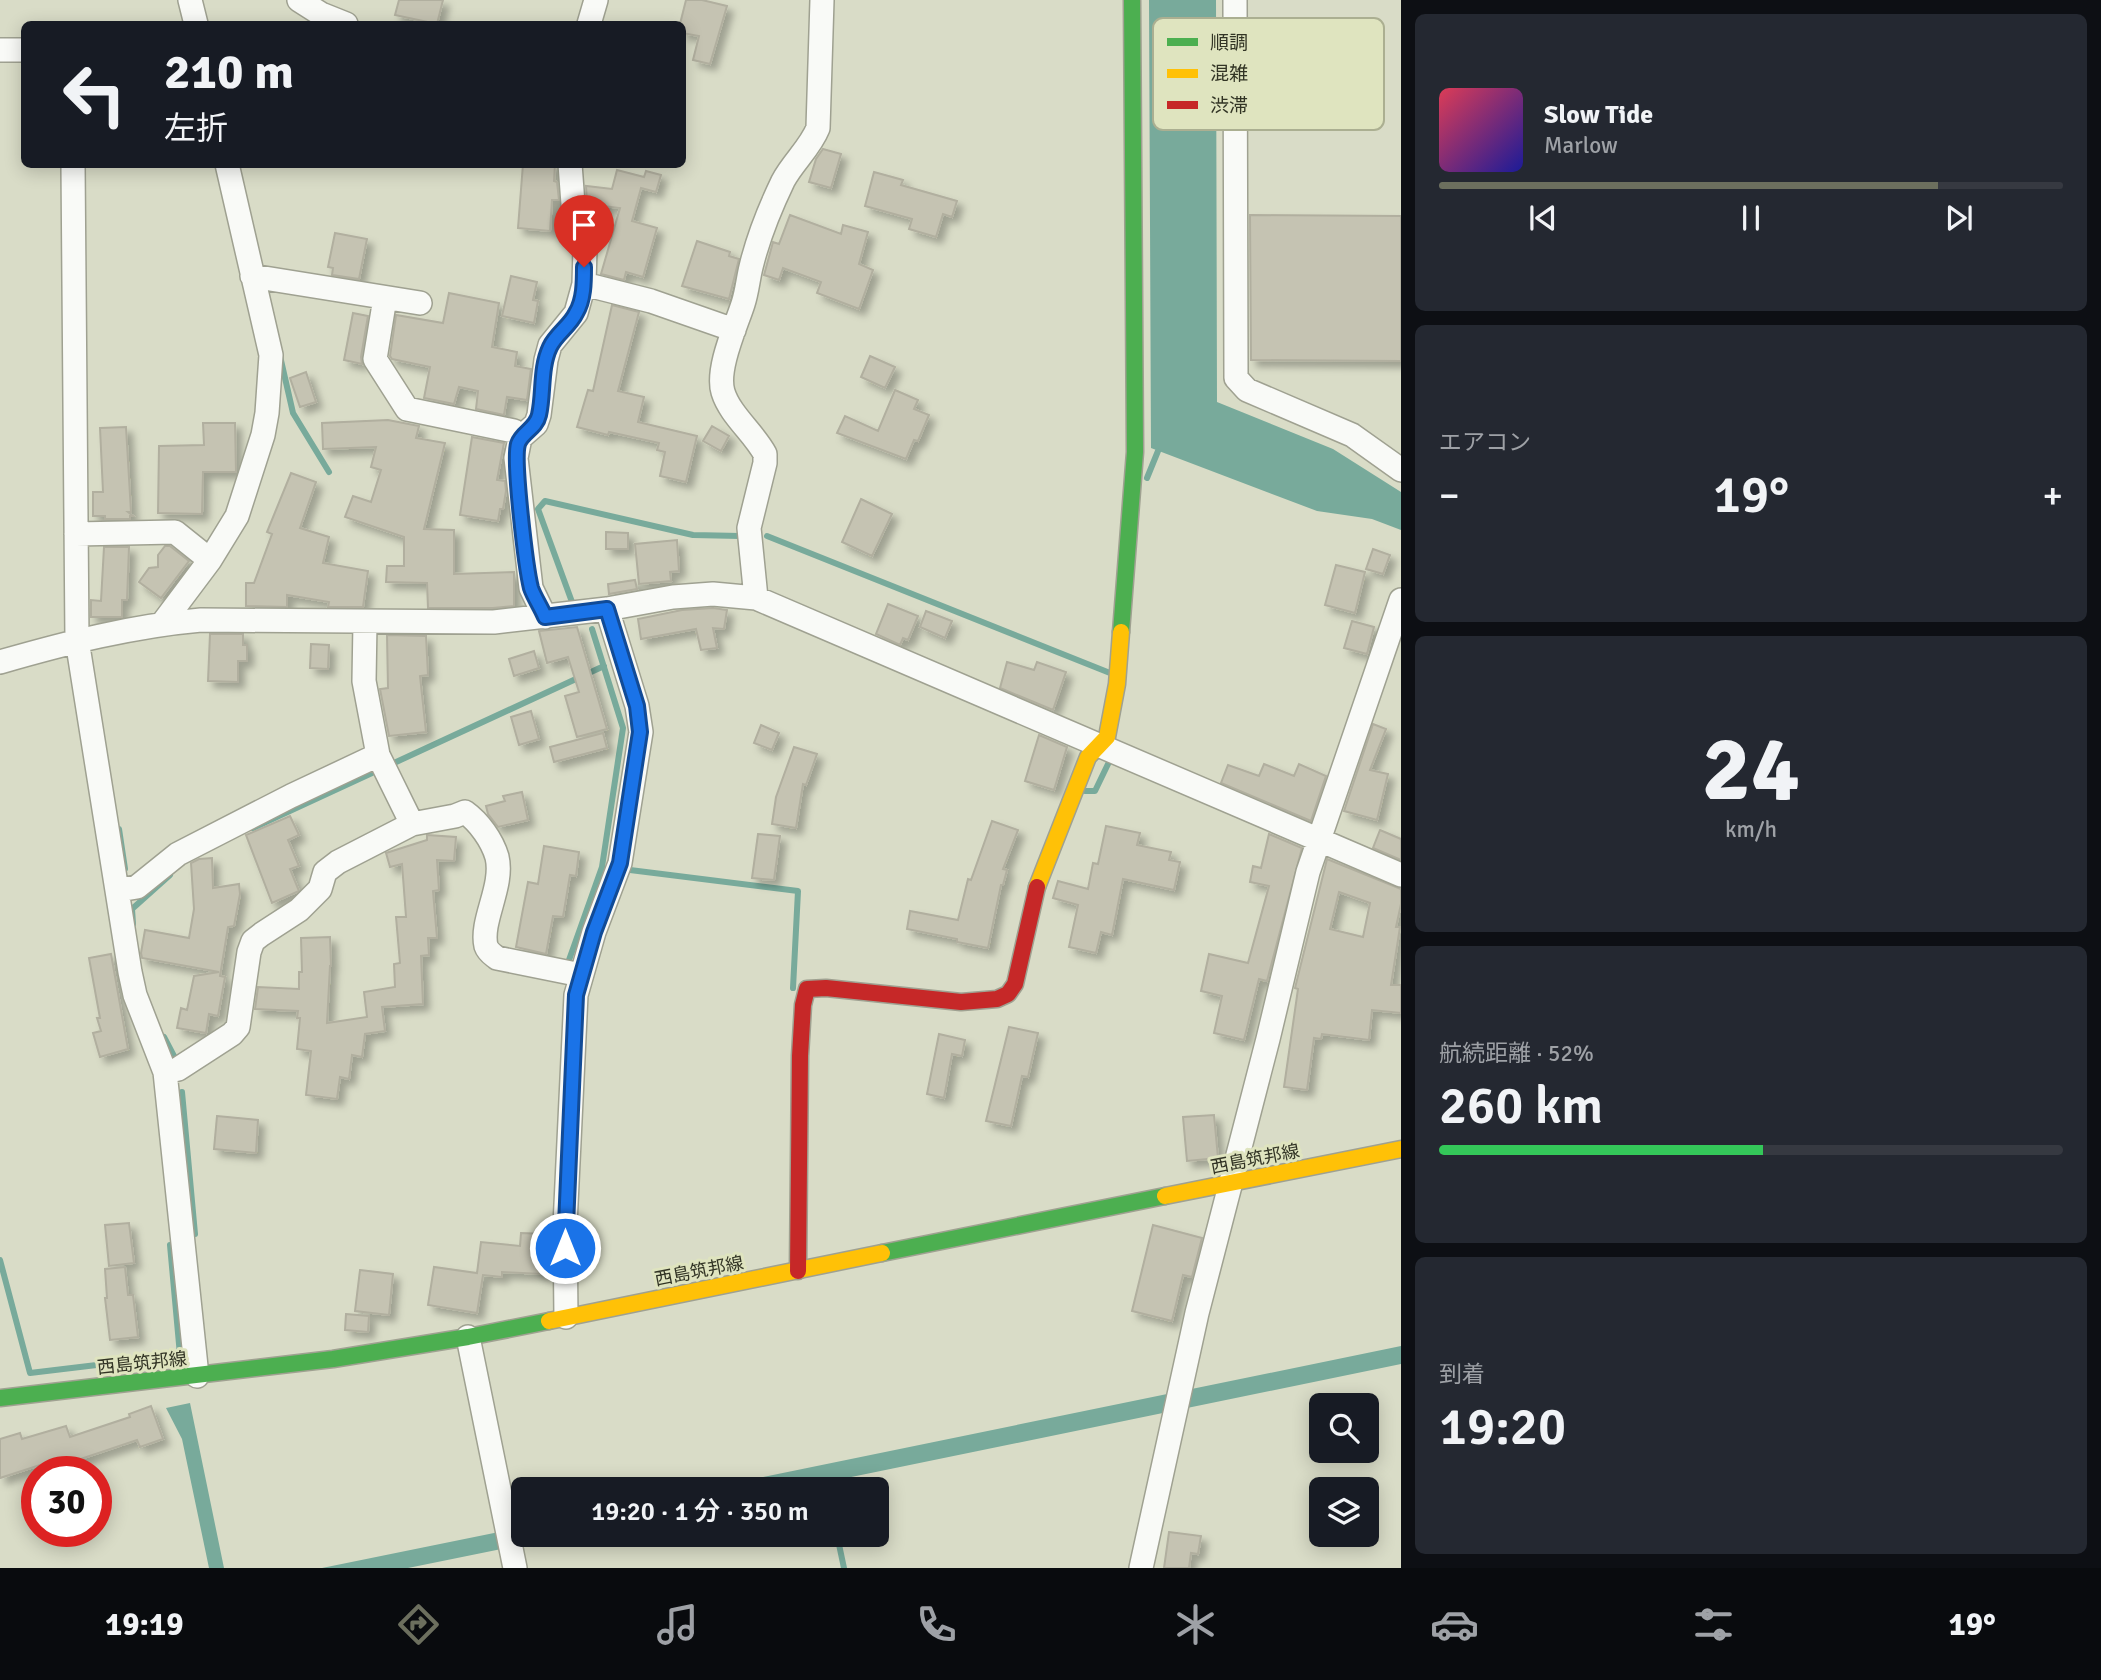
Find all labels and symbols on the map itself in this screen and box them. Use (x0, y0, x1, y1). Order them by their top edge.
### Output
legend (1153, 18, 1384, 130)
text: 順調 (1210, 31, 1248, 55)
text: 混雑 (1210, 62, 1248, 86)
text: 渋滞 (1210, 94, 1248, 118)
pin (554, 195, 614, 267)
street label: 西島筑邦線 (1209, 1140, 1301, 1178)
position arrow (528, 1211, 602, 1285)
street label: 西島筑邦線 (653, 1252, 745, 1290)
street label: 西島筑邦線 (96, 1347, 188, 1379)
speed limit sign: 30 (21, 1456, 112, 1547)

